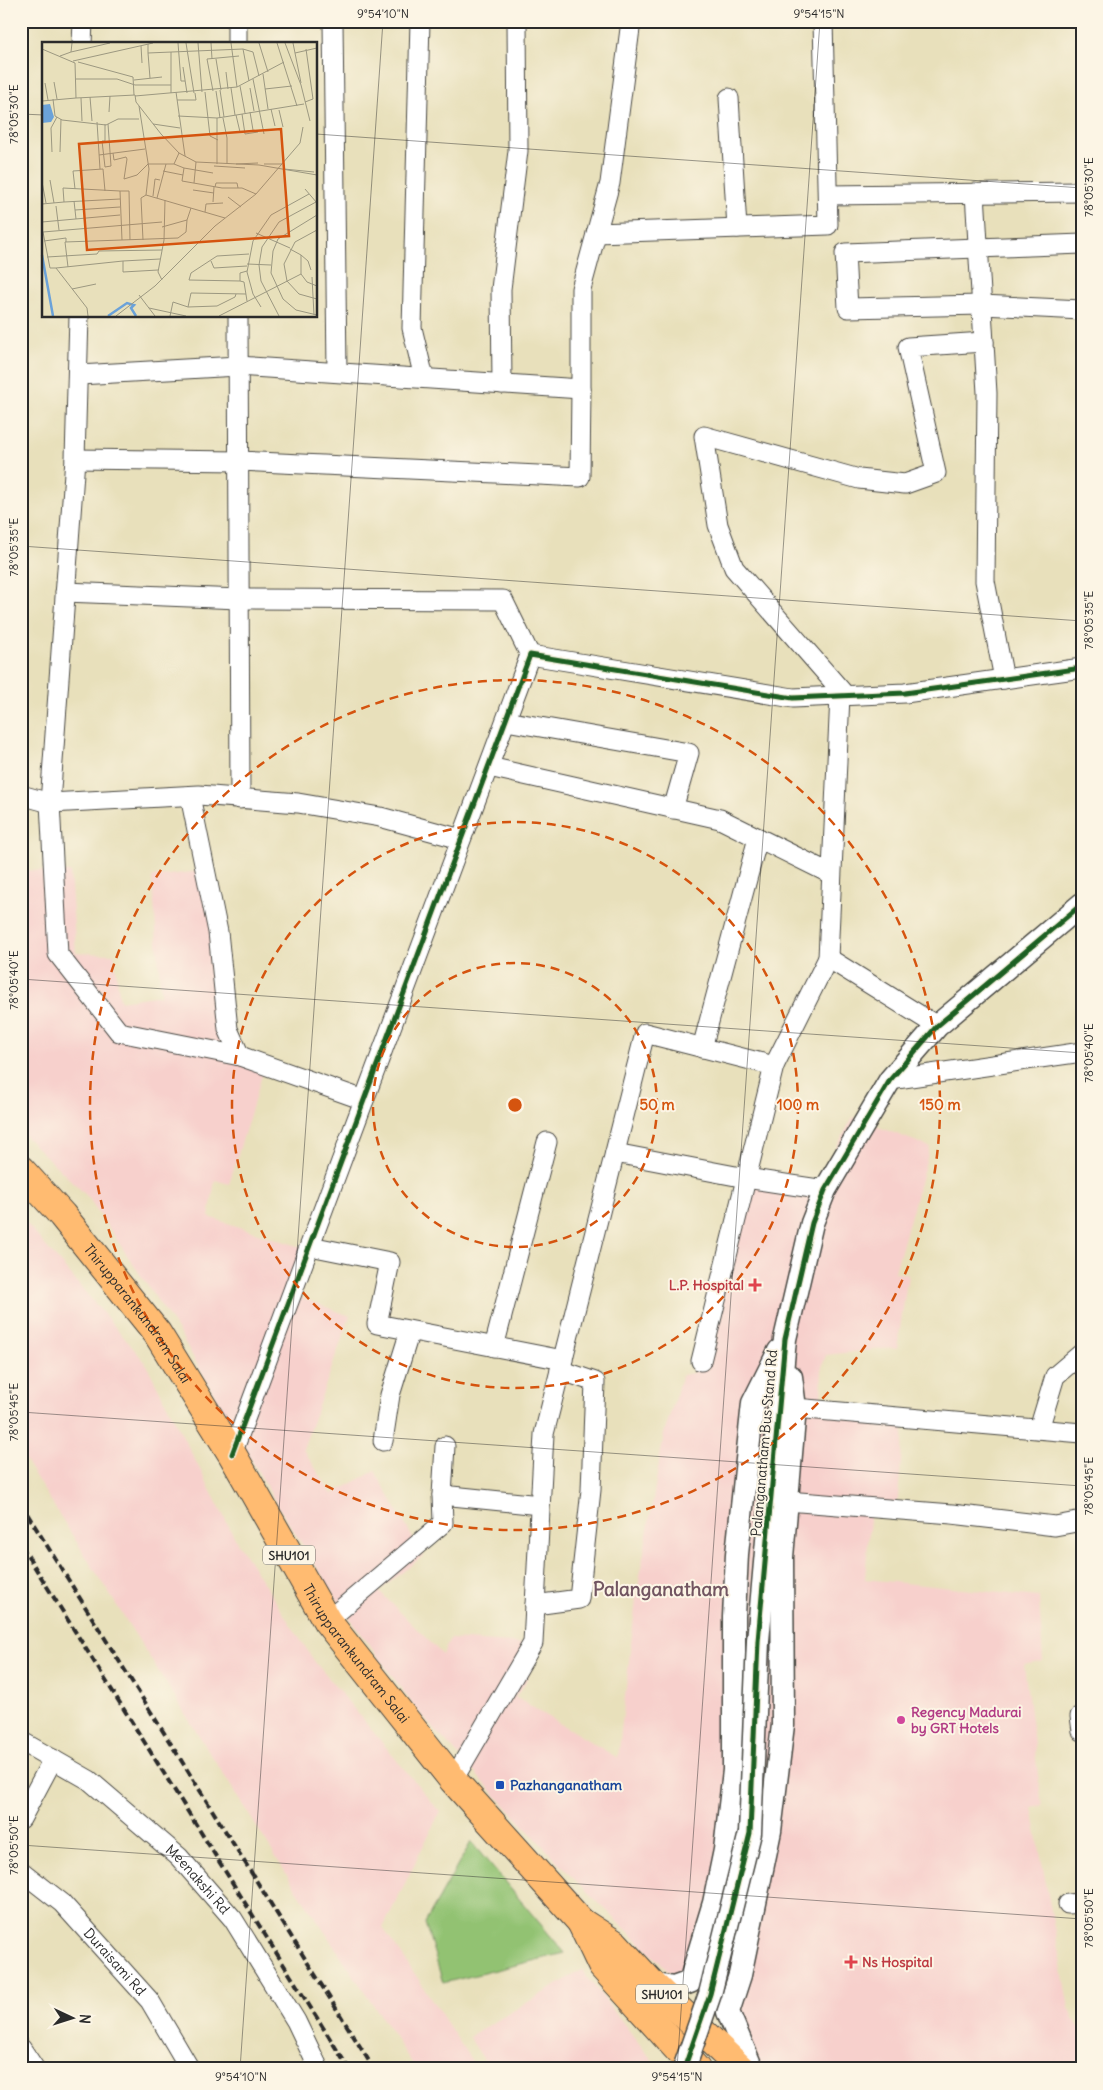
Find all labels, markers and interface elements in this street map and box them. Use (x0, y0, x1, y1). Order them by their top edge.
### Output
text: 9°54'10"N (357, 6, 409, 21)
text: 9°54'15"N (793, 6, 845, 21)
inset map (42, 42, 318, 318)
text: 78°05'30"E (6, 84, 21, 144)
text: 78°05'30"E (1081, 157, 1096, 217)
text: 78°05'35"E (6, 518, 21, 576)
text: 78°05'35"E (1081, 591, 1096, 649)
text: 78°05'40"E (6, 950, 21, 1010)
text: 78°05'40"E (1081, 1023, 1096, 1083)
text: 50 m (639, 1095, 675, 1114)
text: 100 m (777, 1095, 819, 1114)
text: 150 m (919, 1095, 961, 1114)
centre of rings (506, 1096, 524, 1114)
street label: Thirupparankundram Salai (80, 1240, 195, 1386)
place label: L.P. Hospital (669, 1276, 744, 1294)
marker: L.P. Hospital (748, 1278, 762, 1292)
street label: Palanganatham Bus Stand Rd (747, 1349, 781, 1537)
text: 78°05'45"E (6, 1383, 21, 1441)
text: 78°05'45"E (1081, 1457, 1096, 1515)
road number: SHU101 (263, 1546, 315, 1564)
district label: Palanganatham (593, 1577, 729, 1601)
street label: Thirupparankundram Salai (299, 1581, 413, 1727)
place label: Regency Madurai by GRT Hotels (911, 1703, 1021, 1737)
marker: Regency Madurai by GRT Hotels (895, 1714, 907, 1726)
place label: Pazhanganatham (510, 1776, 623, 1794)
marker: Pazhanganatham (494, 1779, 506, 1791)
text: 78°05'50"E (6, 1815, 21, 1875)
street label: Meenakshi Rd (162, 1841, 234, 1918)
text: 78°05'50"E (1081, 1888, 1096, 1948)
street label: Duraisami Rd (80, 1924, 150, 1999)
place label: Ns Hospital (862, 1953, 933, 1971)
marker: Ns Hospital (844, 1955, 858, 1969)
road number: SHU101 (636, 1985, 688, 2004)
north arrow (48, 1992, 98, 2042)
text: N (76, 2013, 94, 2024)
text: 9°54'10"N (215, 2069, 267, 2084)
text: 9°54'15"N (651, 2069, 703, 2084)

